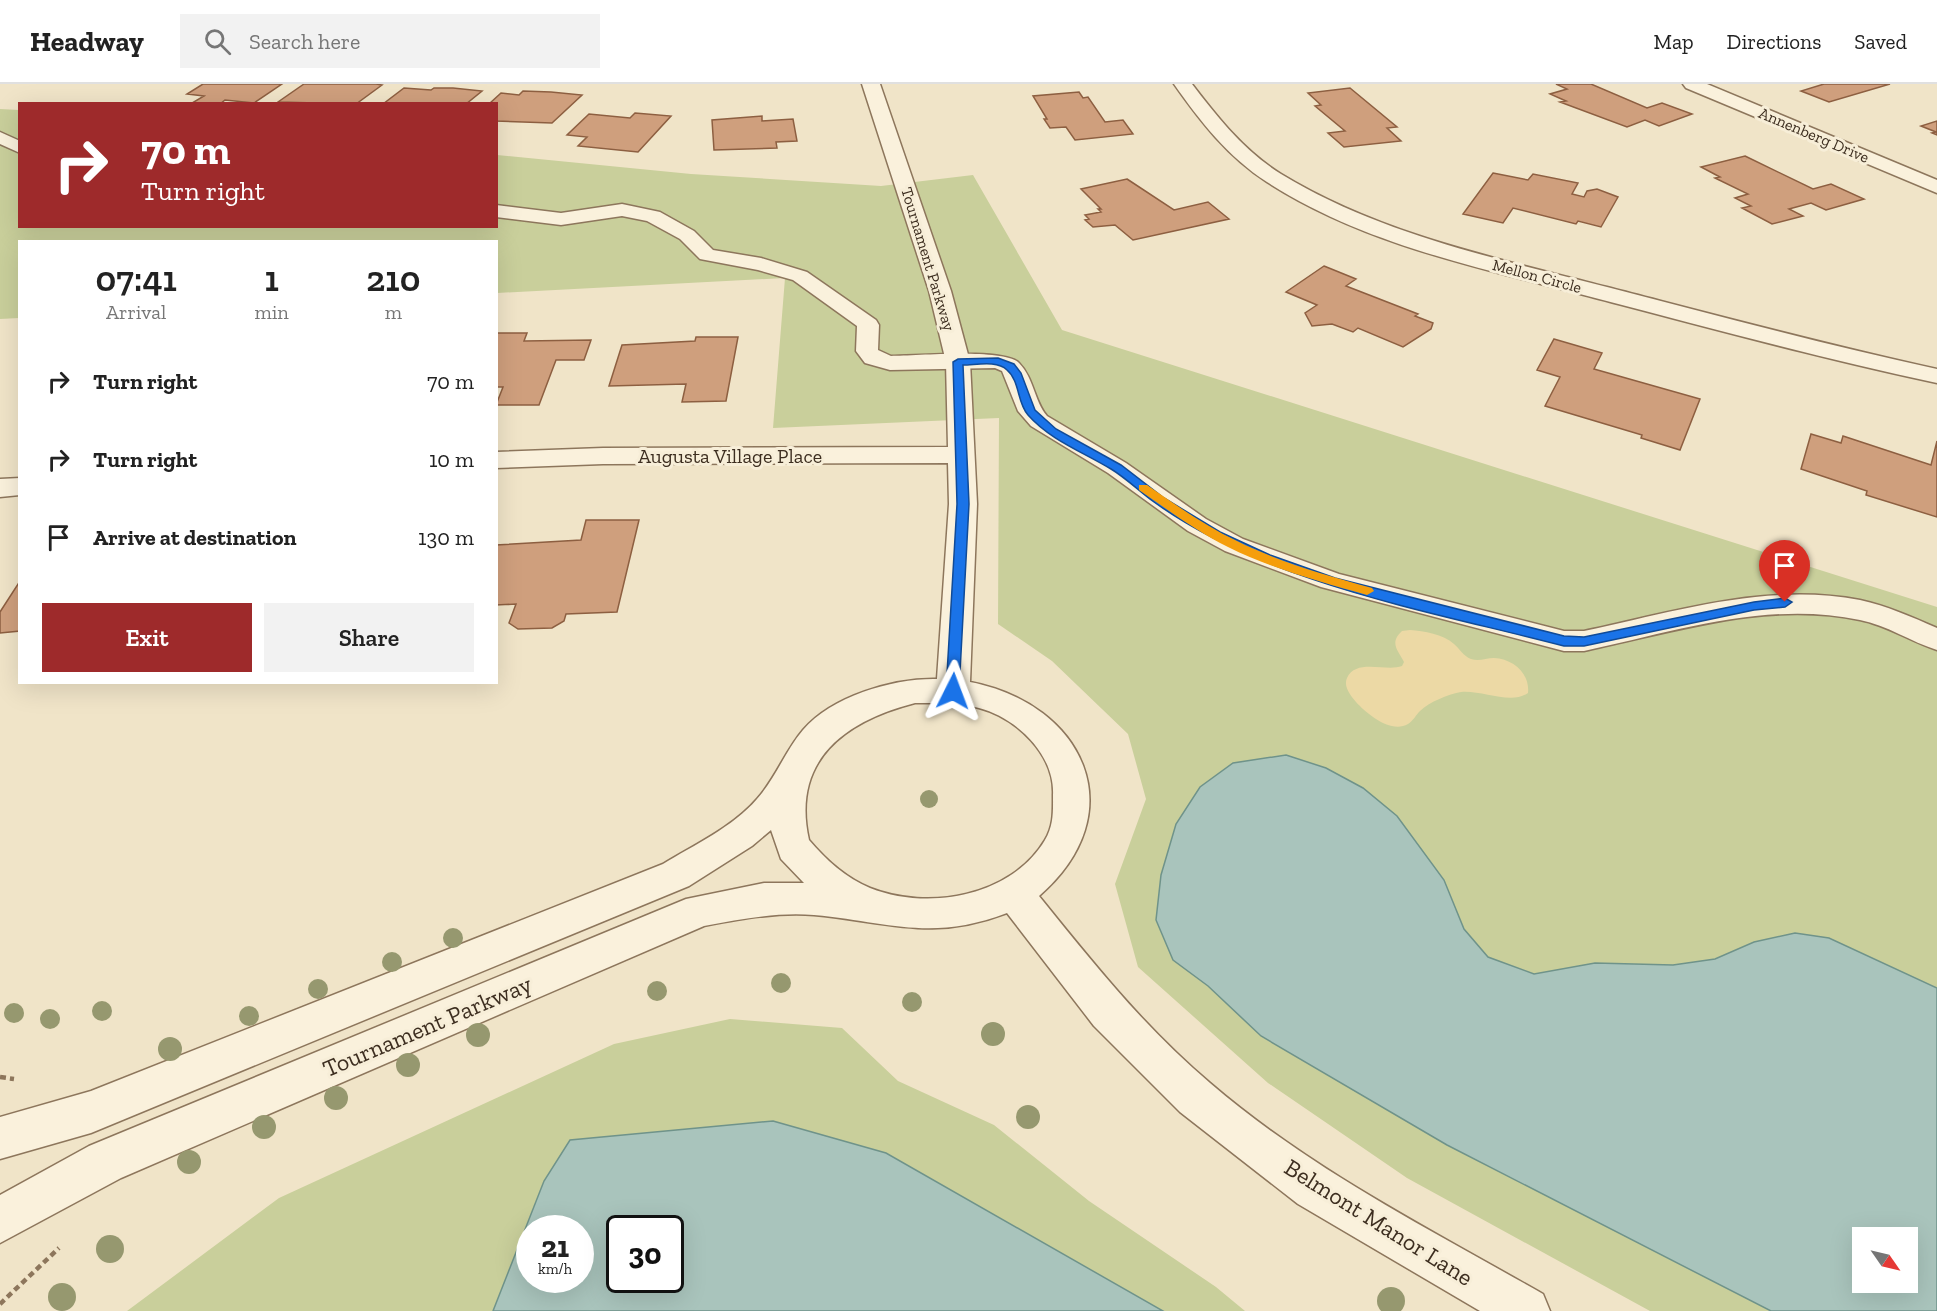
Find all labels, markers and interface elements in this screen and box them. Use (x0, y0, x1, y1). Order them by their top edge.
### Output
search box (180, 14, 600, 68)
text: Headway (30, 25, 144, 58)
icon: search (201, 25, 234, 58)
text: Search here (249, 28, 360, 55)
text: Map (1654, 29, 1694, 54)
text: Directions (1727, 29, 1821, 54)
text: Saved (1854, 29, 1907, 54)
street label: Annenberg Drive (1756, 103, 1872, 167)
text: 70 m (141, 124, 231, 175)
icon: right (42, 126, 120, 204)
text: Turn right (141, 175, 265, 207)
street label: Tournament Parkway (897, 185, 959, 334)
street label: Mellon Circle (1490, 255, 1584, 297)
text: 07:41 (96, 257, 177, 300)
text: 1 (264, 257, 279, 300)
text: 210 (366, 257, 420, 300)
text: Arrival (106, 300, 166, 324)
text: min (254, 300, 289, 324)
text: m (385, 300, 402, 324)
icon: right (42, 365, 75, 398)
text: Turn right (93, 368, 197, 395)
text: 70 m (427, 368, 474, 395)
icon: right (42, 443, 75, 476)
street label: Augusta Village Place (638, 444, 822, 468)
text: Turn right (93, 446, 197, 473)
text: 10 m (429, 446, 474, 473)
icon: arrive (42, 521, 75, 554)
text: Arrive at destination (93, 524, 296, 551)
text: 130 m (418, 524, 474, 551)
pin (1759, 540, 1810, 602)
icon: arrive (1768, 549, 1801, 582)
button: Exit (42, 603, 252, 672)
button: Share (264, 603, 474, 672)
position arrow (921, 659, 985, 723)
street label: Tournament Parkway (318, 969, 536, 1083)
street label: Belmont Manor Lane (1279, 1152, 1479, 1292)
speed limit sign: 30 (606, 1215, 684, 1293)
north arrow (1852, 1227, 1918, 1293)
map controls (1852, 1227, 1918, 1293)
text: 21 (541, 1229, 569, 1265)
text: km/h (538, 1260, 572, 1278)

